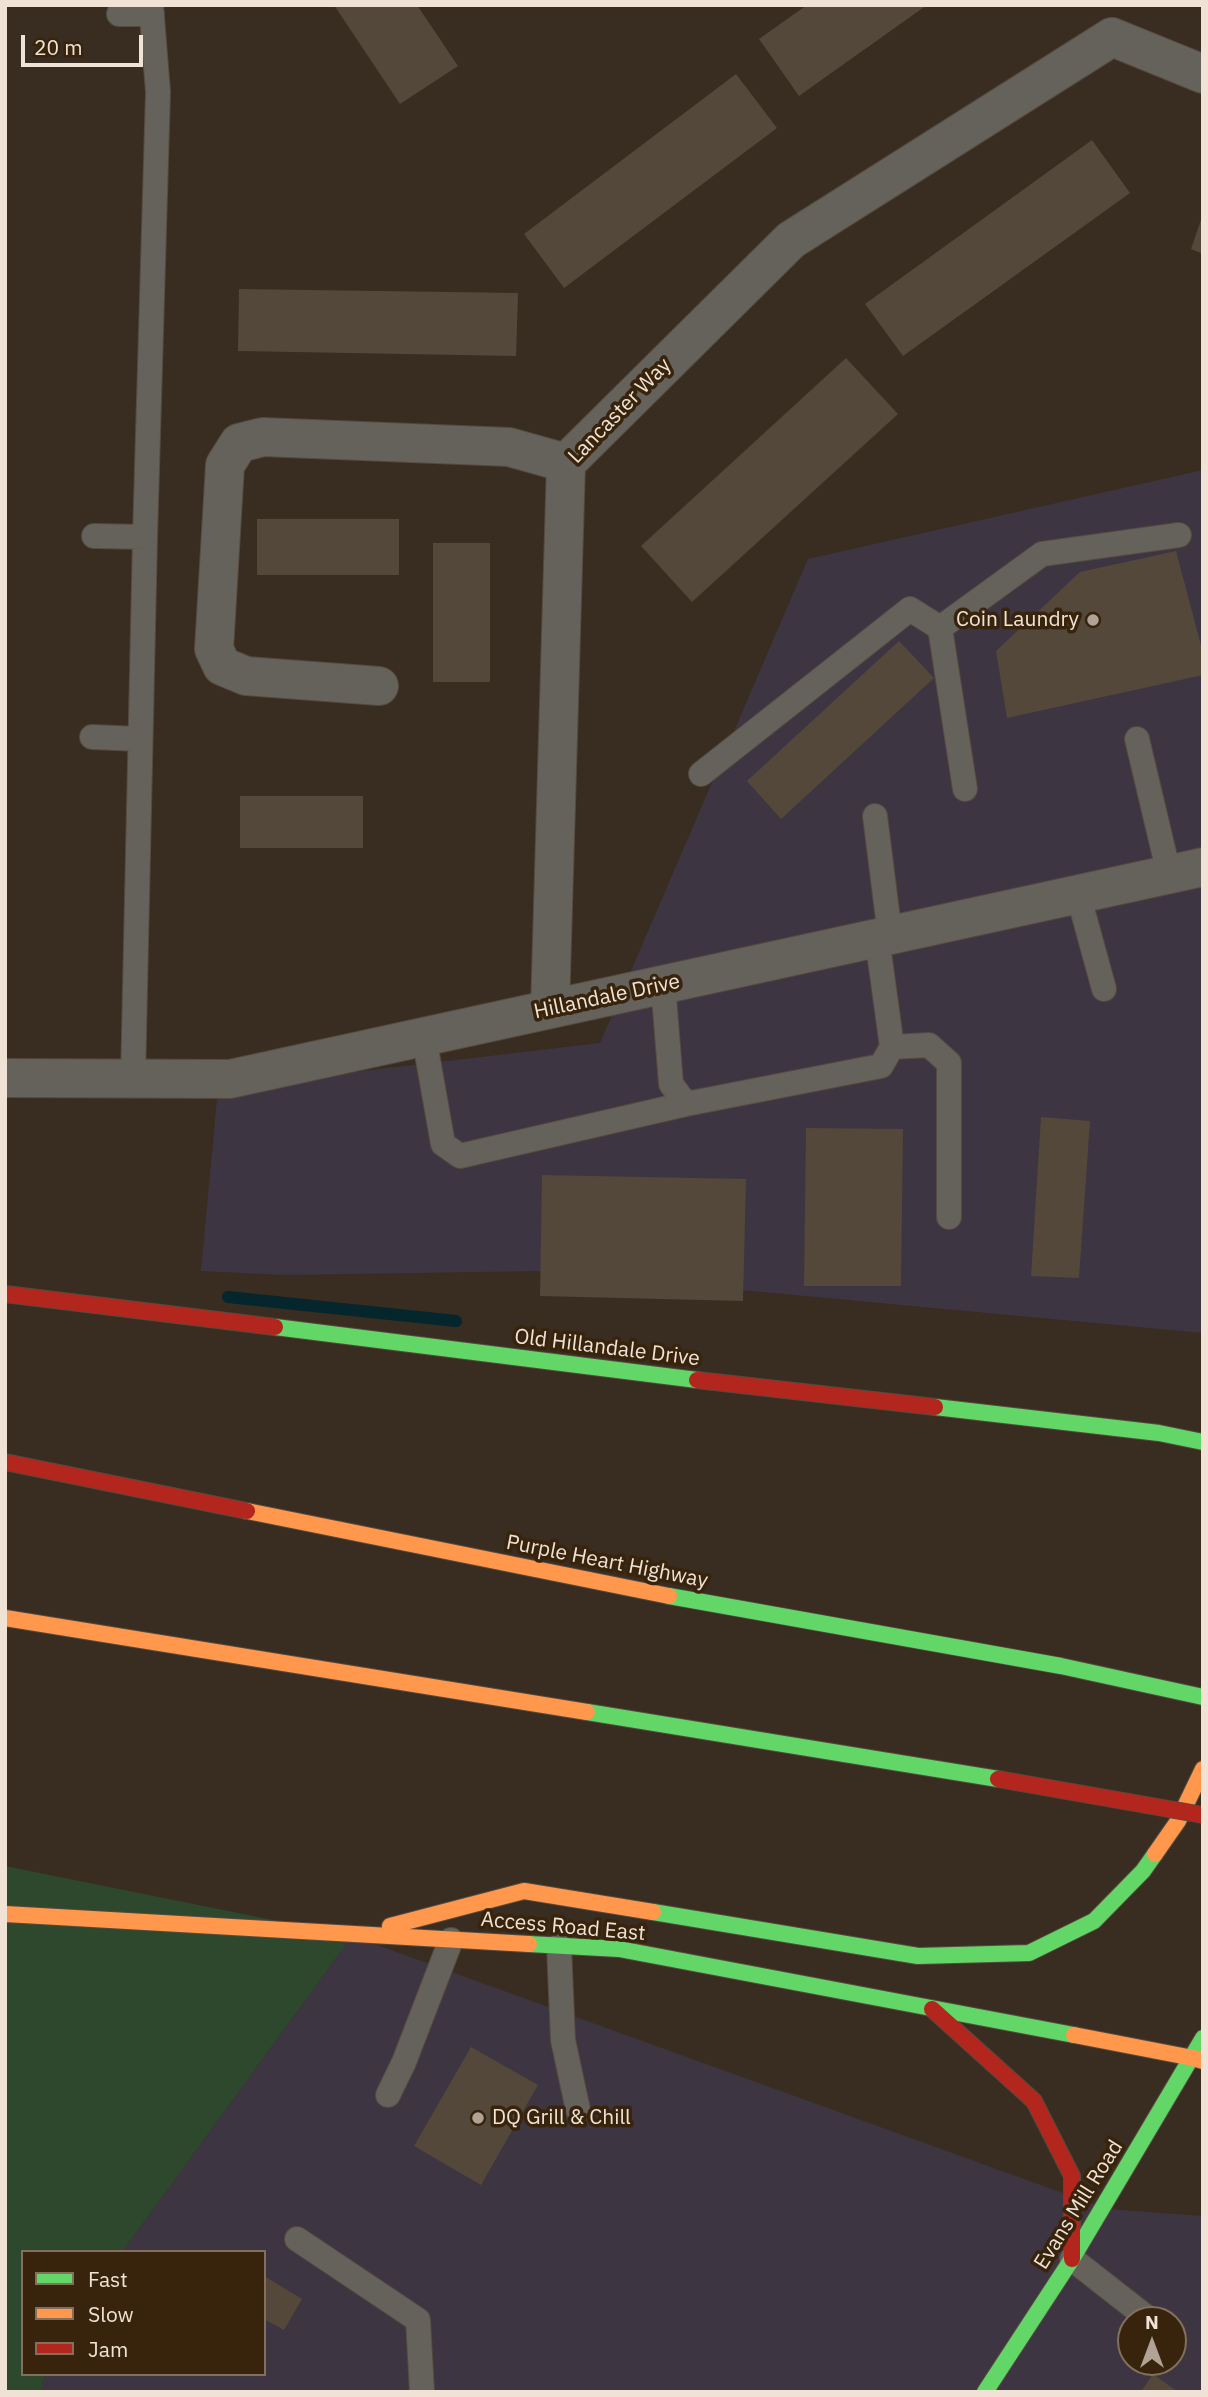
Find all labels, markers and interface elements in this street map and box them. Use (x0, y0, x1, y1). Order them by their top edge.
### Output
scale bar (24, 21, 147, 65)
text: 20 m (34, 33, 83, 61)
street label: Lancaster Way (563, 353, 677, 469)
place label: Coin Laundry (956, 607, 1079, 633)
marker: Coin Laundry (1085, 612, 1101, 628)
street label: Hillandale Drive (532, 969, 682, 1025)
street label: Old Hillandale Drive (513, 1324, 701, 1372)
street label: Purple Heart Highway (504, 1530, 710, 1594)
street label: Access Road East (480, 1907, 646, 1947)
place label: DQ Grill & Chill (492, 2105, 631, 2131)
marker: DQ Grill & Chill (470, 2110, 486, 2126)
street label: Evans Mill Road (1029, 2136, 1129, 2274)
legend (21, 2250, 266, 2376)
text: Fast (88, 2265, 128, 2293)
text: Slow (88, 2300, 134, 2328)
north arrow (1117, 2306, 1187, 2376)
text: N (1145, 2310, 1159, 2334)
text: Jam (88, 2335, 128, 2363)

